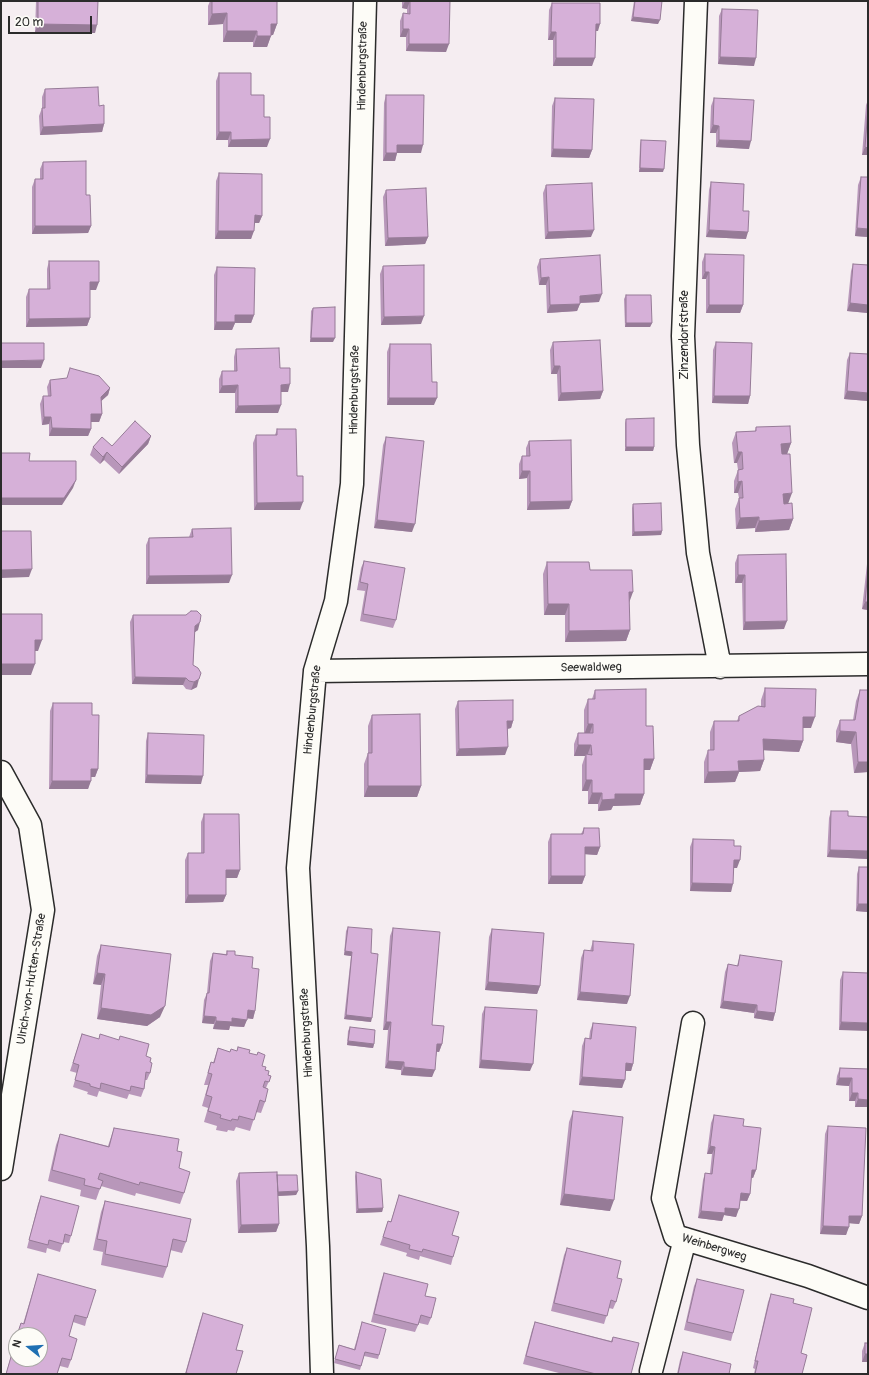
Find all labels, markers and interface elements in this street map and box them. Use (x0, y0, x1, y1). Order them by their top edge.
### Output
scale bar (10, 8, 94, 34)
text: 20 m (15, 15, 43, 30)
street label: Hindenburgstraße (355, 21, 371, 111)
street label: Zinzendorfstraße (678, 290, 692, 380)
street label: Hindenburgstraße (347, 345, 363, 435)
street label: Seewaldweg (560, 660, 622, 676)
street label: Hindenburgstraße (301, 665, 325, 755)
street label: Ulrich-von-Hutten-Straße (15, 912, 49, 1046)
street label: Hindenburgstraße (297, 988, 317, 1078)
street label: Weinbergweg (680, 1231, 748, 1265)
north arrow (8, 1327, 48, 1367)
text: N (10, 1338, 24, 1349)

